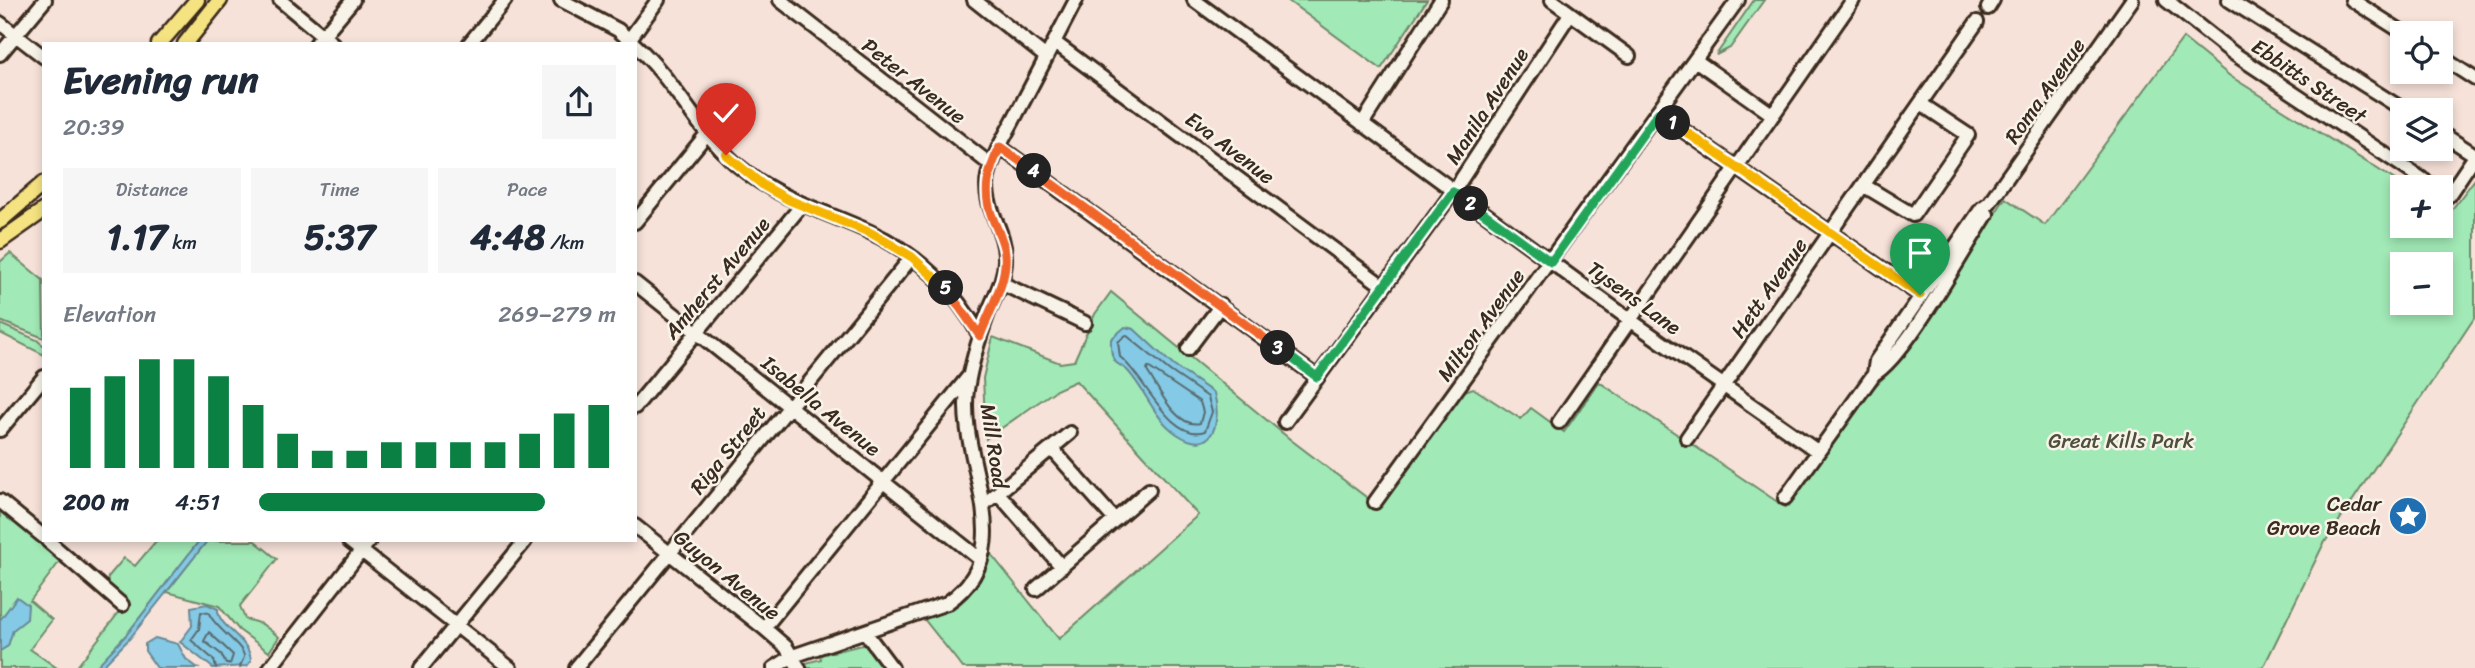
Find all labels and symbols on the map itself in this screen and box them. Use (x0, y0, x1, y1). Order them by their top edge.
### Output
street label: Peter Avenue (853, 28, 975, 134)
street label: Ebbitts Street (2243, 28, 2376, 135)
street label: Roma Avenue (1994, 30, 2096, 152)
street label: Manila Avenue (1435, 40, 1539, 172)
pin (696, 83, 756, 155)
street label: Eva Avenue (1177, 101, 1284, 195)
pin: 1 (1656, 106, 1690, 140)
pin: 4 (1016, 154, 1052, 188)
pin: 2 (1454, 186, 1488, 222)
street label: Amherst Avenue (653, 208, 780, 349)
pin (1890, 223, 1950, 295)
street label: Hett Avenue (1720, 229, 1818, 346)
street label: Tysens Lane (1579, 250, 1689, 346)
street label: Milton Avenue (1427, 260, 1535, 390)
pin: 5 (928, 270, 964, 306)
pin: 3 (1260, 330, 1296, 366)
street label: Isabella Avenue (752, 345, 890, 467)
street label: Riga Street (680, 397, 776, 503)
street label: Mill Road (969, 401, 1020, 493)
park label: Great Kills Park (2048, 422, 2195, 460)
place label: Cedar Grove Beach (2267, 485, 2382, 547)
place icon: Cedar Grove Beach (2387, 495, 2429, 537)
street label: Guyon Avenue (665, 519, 790, 631)

